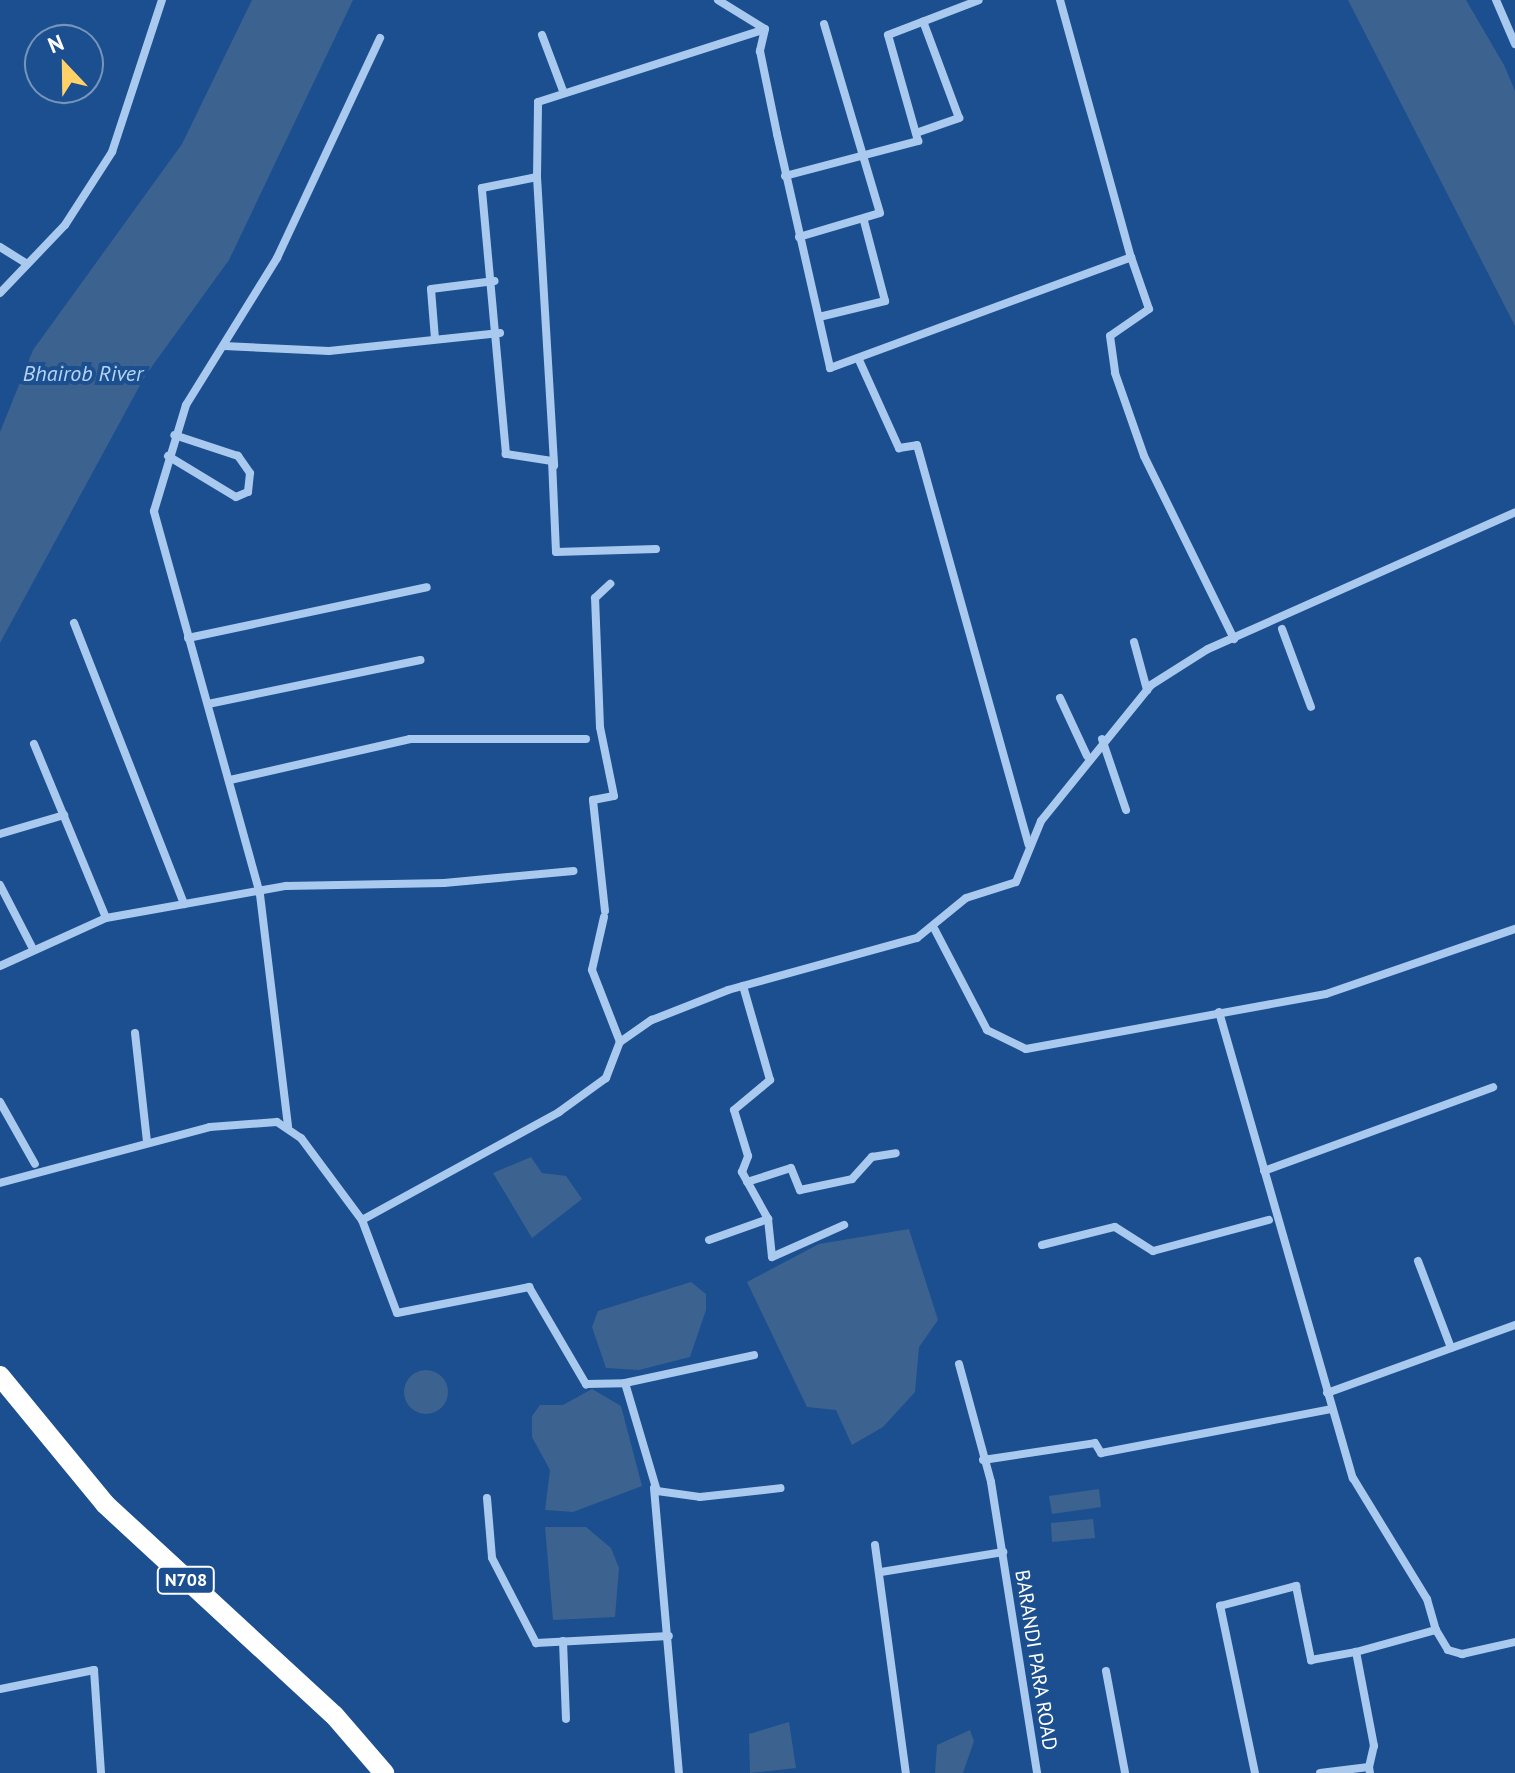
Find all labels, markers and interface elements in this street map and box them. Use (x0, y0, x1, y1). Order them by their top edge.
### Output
north arrow (24, 24, 104, 104)
text: N (44, 28, 68, 59)
water label: Bhairob River (23, 361, 143, 387)
road number: N708 (156, 1566, 216, 1594)
street label: BARANDI PARA ROAD (1010, 1568, 1062, 1752)

